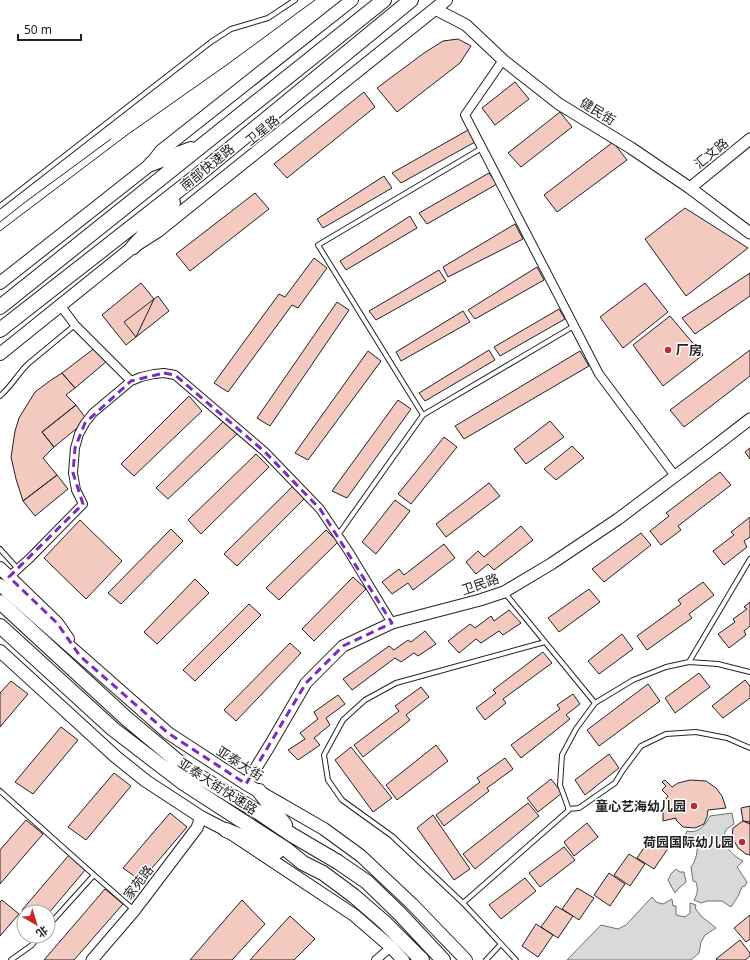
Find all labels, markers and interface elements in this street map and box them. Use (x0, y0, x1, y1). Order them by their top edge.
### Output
scale bar (18, 16, 81, 42)
text: 50 m (24, 21, 52, 38)
street label: 健民街 (577, 93, 619, 129)
street label: 卫星路 (241, 111, 283, 149)
street label: 汇文路 (690, 134, 732, 172)
street label: 南部快速路 (176, 140, 238, 194)
place label: 厂房 (676, 341, 702, 359)
marker: 厂房 (663, 345, 673, 355)
street label: 卫民路 (459, 569, 501, 599)
street label: 亚泰大街 (213, 742, 267, 784)
street label: 亚泰大街快速路 (175, 754, 261, 818)
place label: 童心艺海幼儿园 (595, 797, 686, 815)
marker: 童心艺海幼儿园 (689, 801, 699, 811)
place label: 荷园国际幼儿园 (643, 833, 734, 851)
marker: 荷园国际幼儿园 (737, 837, 747, 847)
street label: 家苑路 (119, 861, 157, 903)
north arrow (16, 904, 56, 944)
text: 北 (34, 923, 51, 942)

